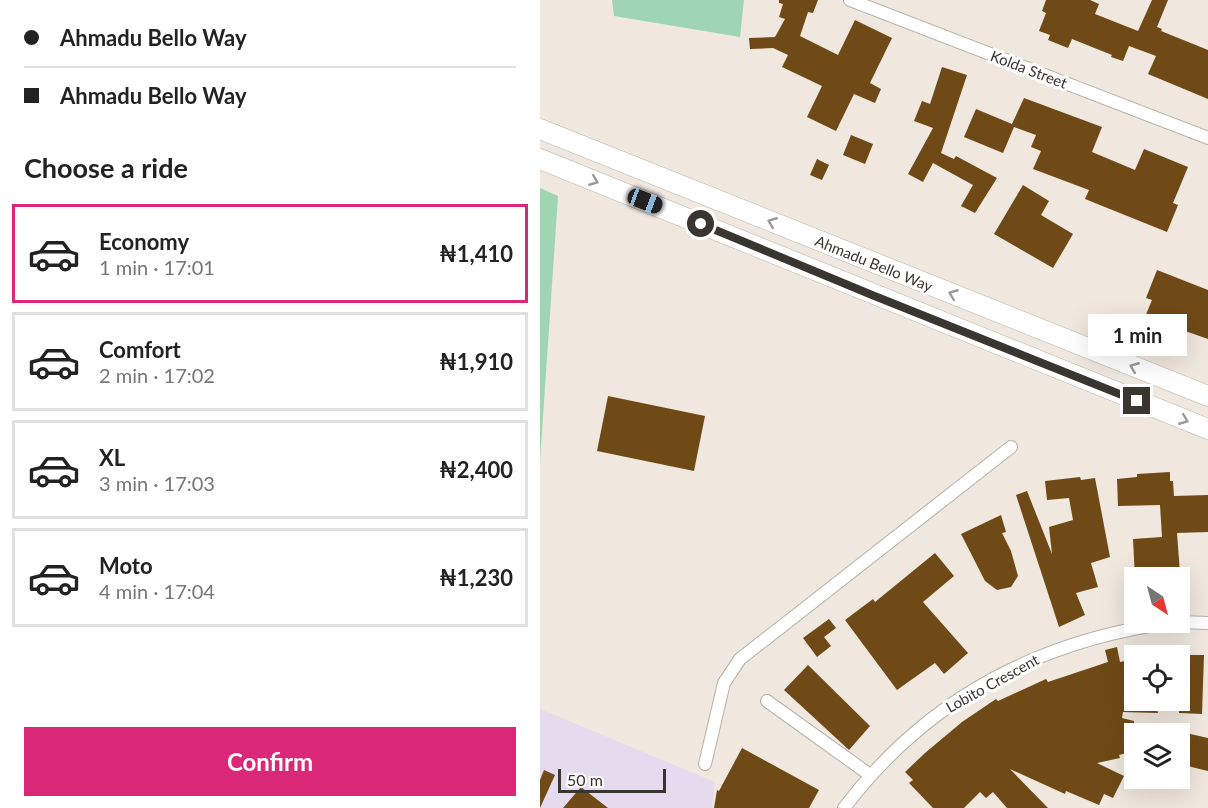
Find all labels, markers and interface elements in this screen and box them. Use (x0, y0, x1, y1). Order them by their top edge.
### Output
text: Ahmadu Bello Way (60, 24, 247, 51)
street label: Kolda Street (988, 46, 1070, 92)
text: Ahmadu Bello Way (60, 82, 247, 109)
text: Choose a ride (24, 151, 188, 184)
one-way arrow (588, 174, 599, 186)
car (625, 186, 665, 216)
route start (687, 210, 714, 237)
one-way arrow (767, 217, 778, 229)
icon: car (27, 227, 81, 281)
text: Economy (99, 228, 189, 255)
street label: Ahmadu Bello Way (813, 231, 936, 295)
text: ₦1,410 (439, 240, 513, 267)
text: 1 min · 17:01 (99, 255, 215, 279)
one-way arrow (948, 289, 959, 301)
callout: 1 min (1088, 314, 1186, 356)
text: 1 min (1113, 323, 1162, 347)
icon: car (27, 335, 81, 389)
text: Comfort (99, 336, 181, 363)
text: ₦1,910 (439, 348, 513, 375)
one-way arrow (1130, 361, 1140, 374)
text: 2 min · 17:02 (99, 363, 215, 387)
route end (1123, 387, 1150, 414)
one-way arrow (1178, 413, 1189, 425)
icon: car (27, 443, 81, 497)
text: XL (99, 444, 125, 471)
text: ₦2,400 (439, 456, 513, 483)
text: 3 min · 17:03 (99, 471, 215, 495)
icon: car (27, 551, 81, 605)
text: Moto (99, 552, 153, 579)
text: ₦1,230 (439, 564, 513, 591)
north arrow (1124, 567, 1190, 633)
map controls (1124, 567, 1190, 789)
text: 4 min · 17:04 (99, 579, 215, 603)
button: locate (1124, 645, 1190, 711)
street label: Lobito Crescent (942, 650, 1042, 716)
button: layers (1124, 723, 1190, 789)
button: Confirm (24, 727, 516, 796)
scale bar (558, 766, 666, 794)
text: 50 m (567, 770, 603, 789)

